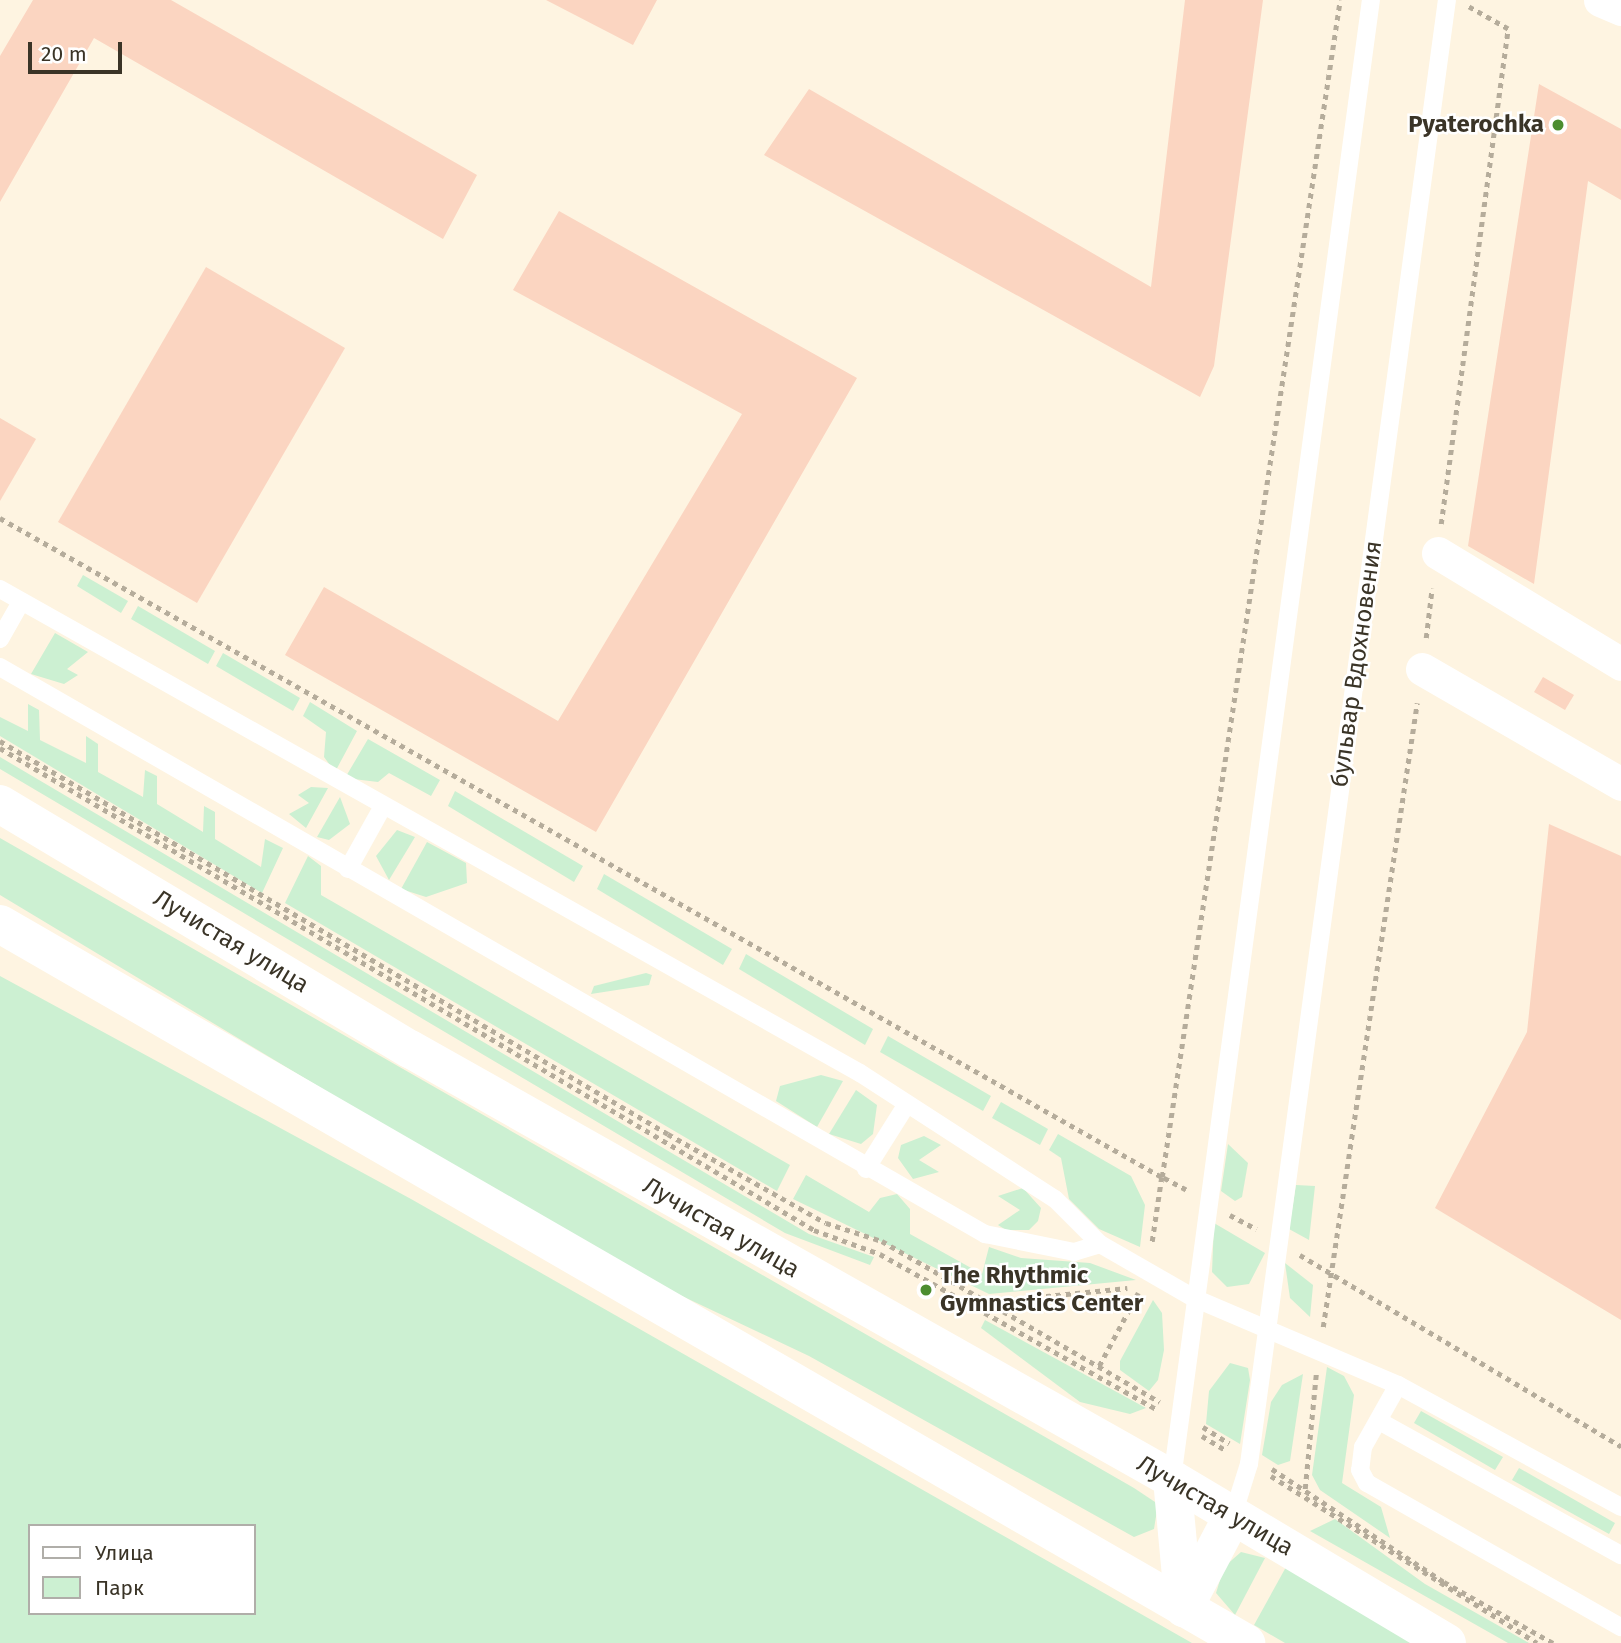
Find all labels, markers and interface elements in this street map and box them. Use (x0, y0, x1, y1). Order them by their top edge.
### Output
scale bar (32, 28, 126, 72)
text: 20 m (41, 41, 87, 67)
place label: Pyaterochka (1408, 111, 1544, 139)
marker: Pyaterochka (1550, 117, 1566, 133)
street label: бульвар Вдохновения (1325, 539, 1389, 789)
street label: Лучистая улица (148, 884, 314, 1000)
street label: Лучистая улица (638, 1172, 804, 1284)
place label: The Rhythmic Gymnastics Center (940, 1262, 1143, 1318)
marker: The Rhythmic Gymnastics Center (918, 1282, 934, 1298)
street label: Лучистая улица (1132, 1450, 1298, 1562)
legend (28, 1524, 256, 1615)
text: Улица (95, 1540, 154, 1566)
text: Парк (95, 1575, 144, 1601)

